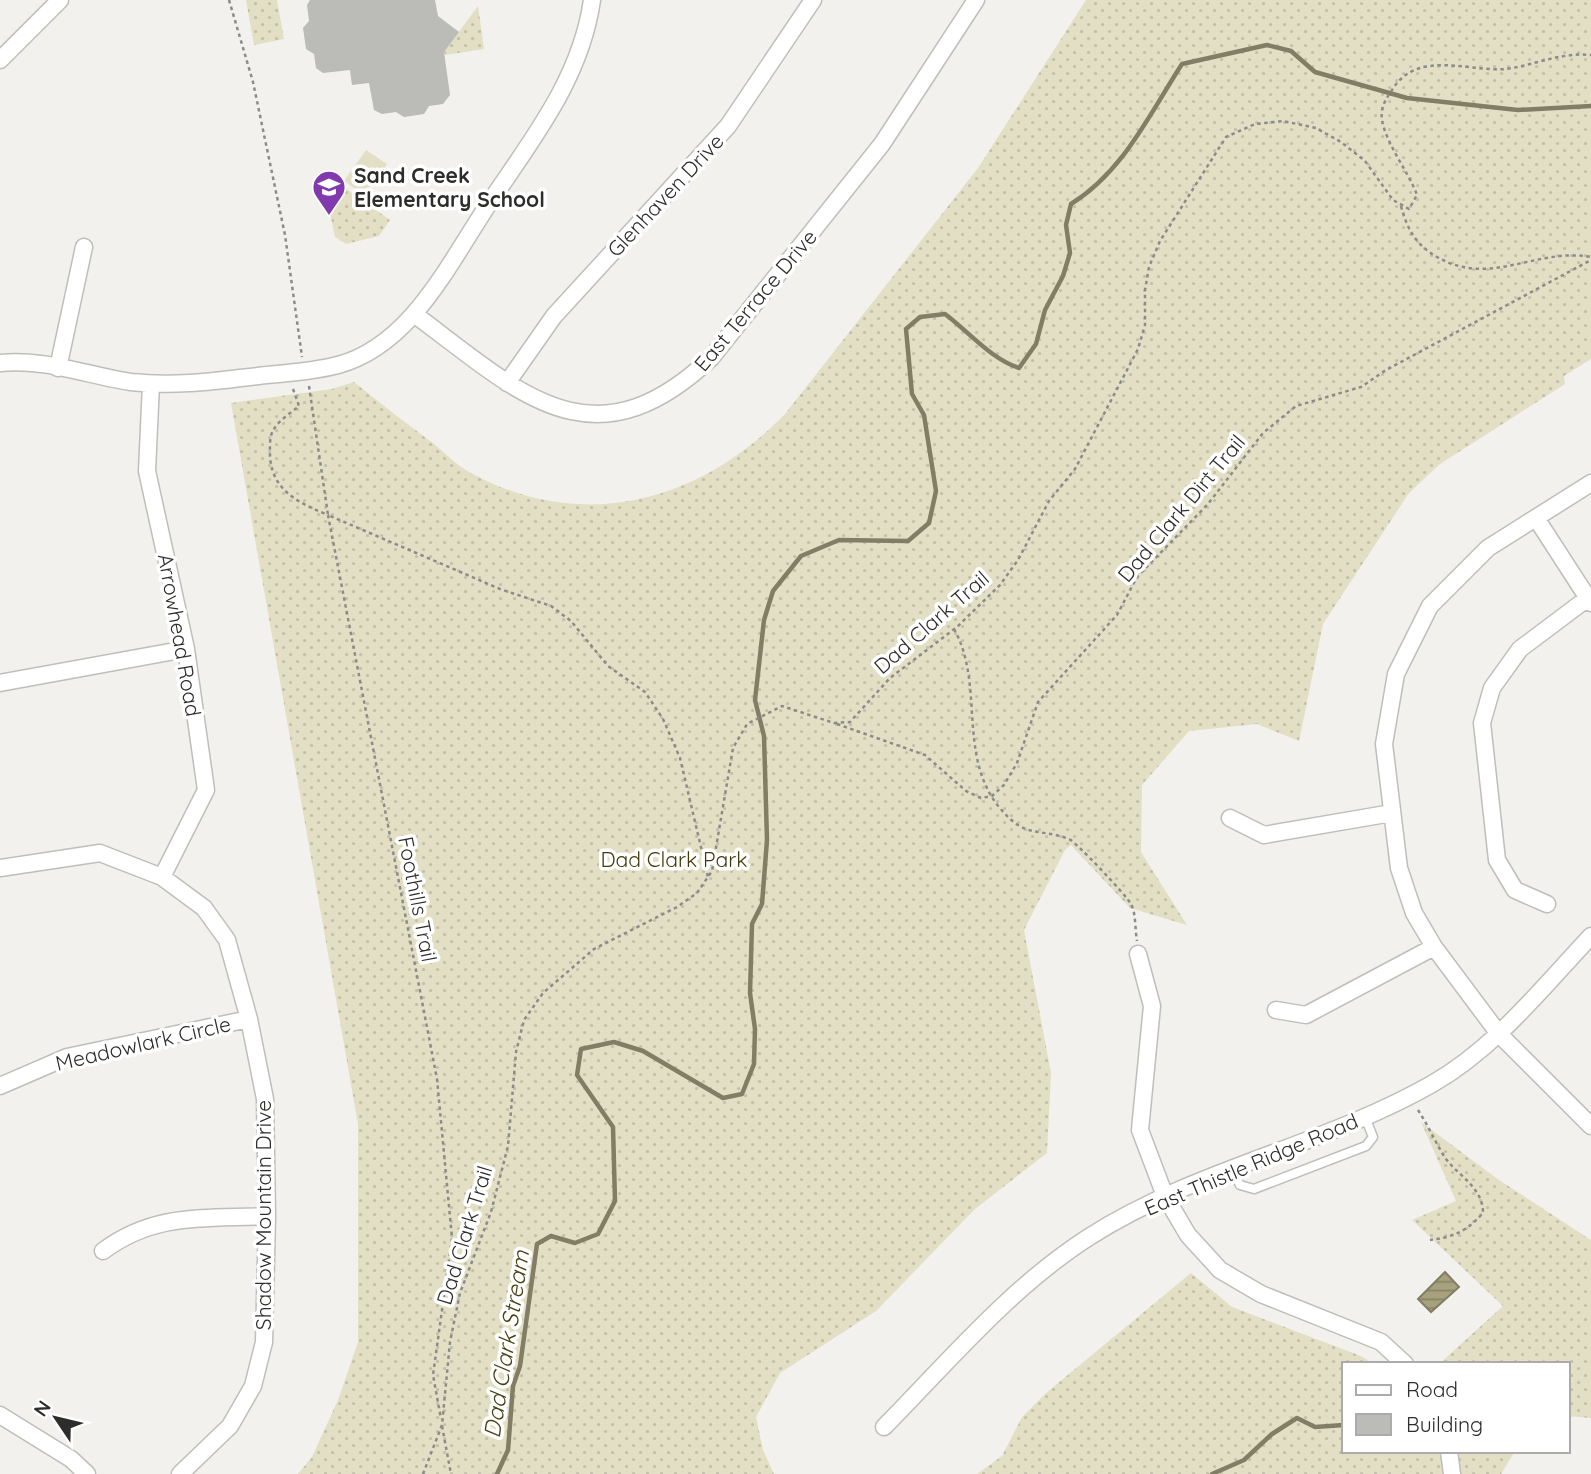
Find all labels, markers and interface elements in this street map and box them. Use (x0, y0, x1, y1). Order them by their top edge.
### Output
street label: Glenhaven Drive (601, 128, 729, 262)
place label: Sand Creek Elementary School (354, 162, 545, 212)
school or university icon: Sand Creek Elementary School (310, 168, 348, 217)
street label: East Terrace Drive (688, 224, 822, 376)
street label: Dad Clark Dirt Trail (1112, 429, 1250, 587)
street label: Arrowhead Road (153, 552, 207, 718)
street label: Dad Clark Trail (868, 565, 994, 679)
street label: Foothills Trail (393, 834, 443, 964)
park label: Dad Clark Park (600, 846, 748, 872)
street label: Meadowlark Circle (53, 1010, 233, 1076)
street label: Shadow Mountain Drive (250, 1100, 276, 1330)
street label: East Thistle Ridge Road (1140, 1107, 1362, 1221)
street label: Dad Clark Trail (431, 1162, 497, 1308)
water label: Dad Clark Stream (477, 1247, 535, 1440)
legend (1342, 1362, 1570, 1453)
text: Road (1406, 1376, 1458, 1402)
north arrow (21, 1383, 91, 1453)
text: N (28, 1396, 56, 1421)
text: Building (1406, 1411, 1483, 1437)

